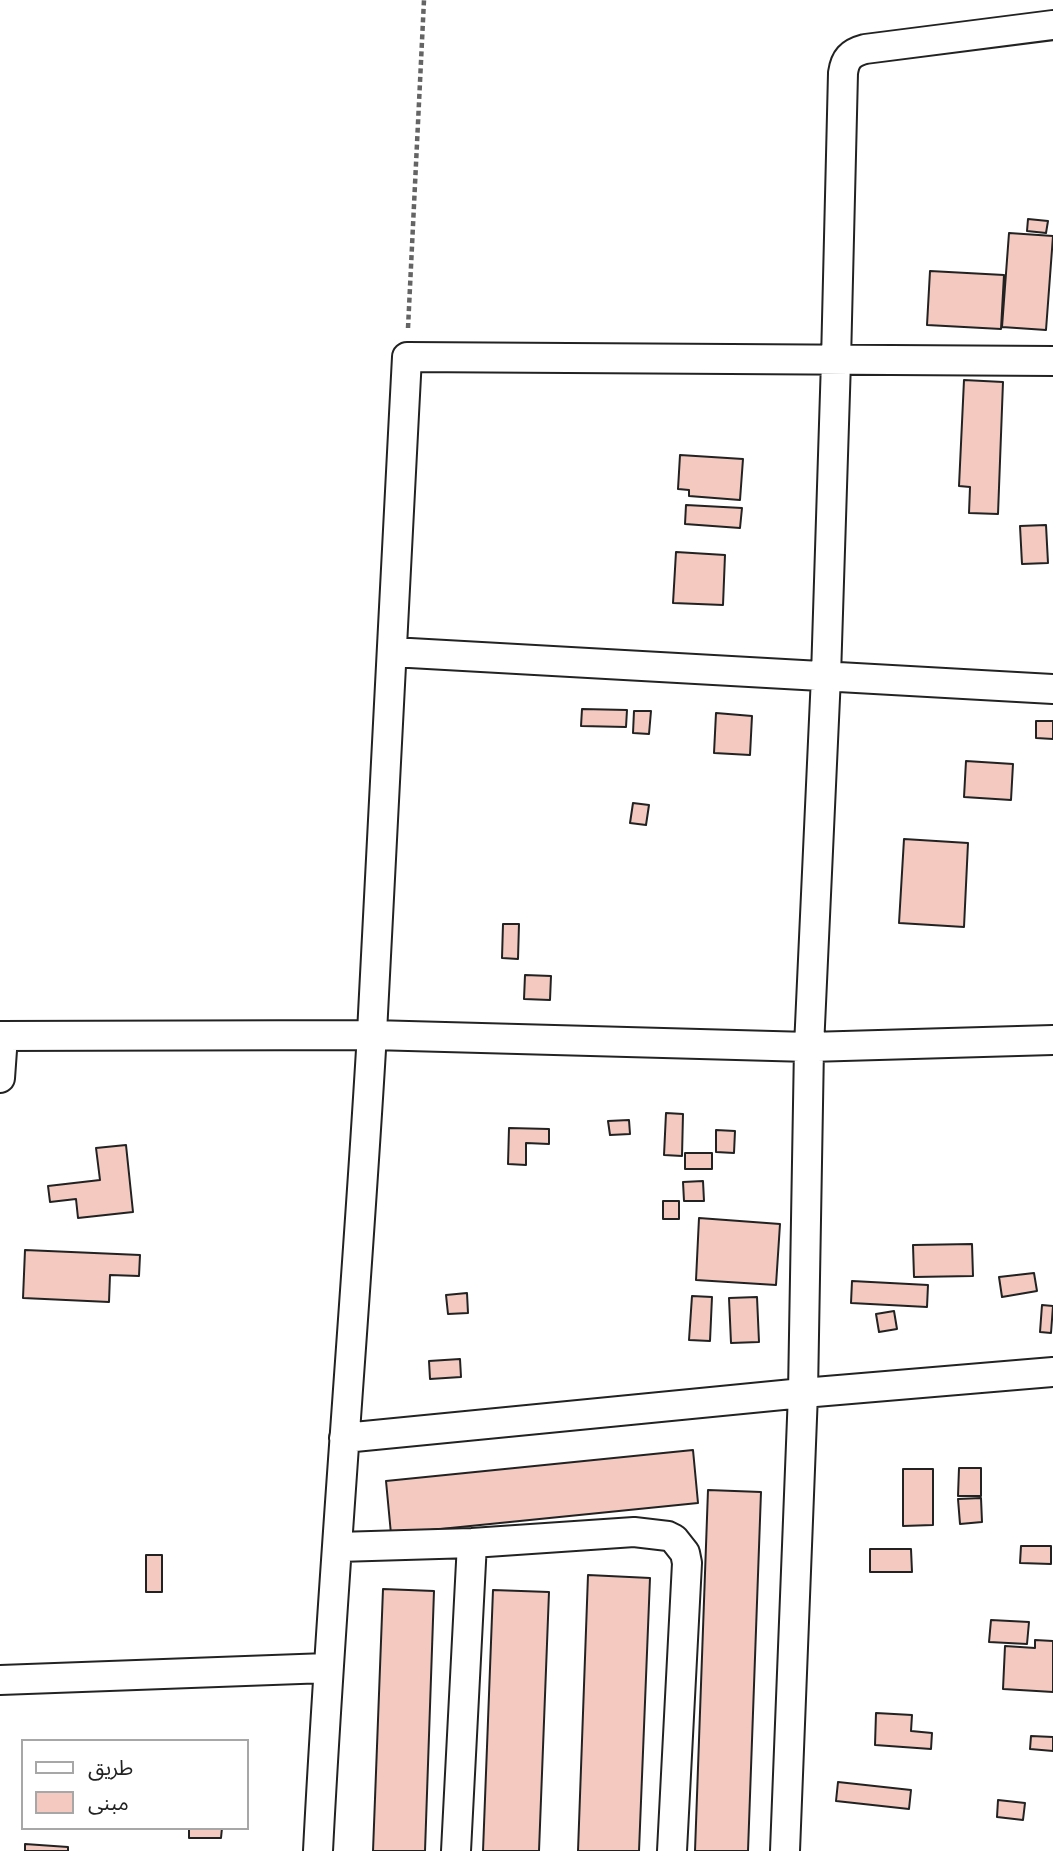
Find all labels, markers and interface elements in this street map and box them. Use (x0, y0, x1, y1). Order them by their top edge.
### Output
legend (21, 1739, 248, 1830)
text: طريق (88, 1754, 133, 1780)
text: مبنى (88, 1789, 129, 1815)

